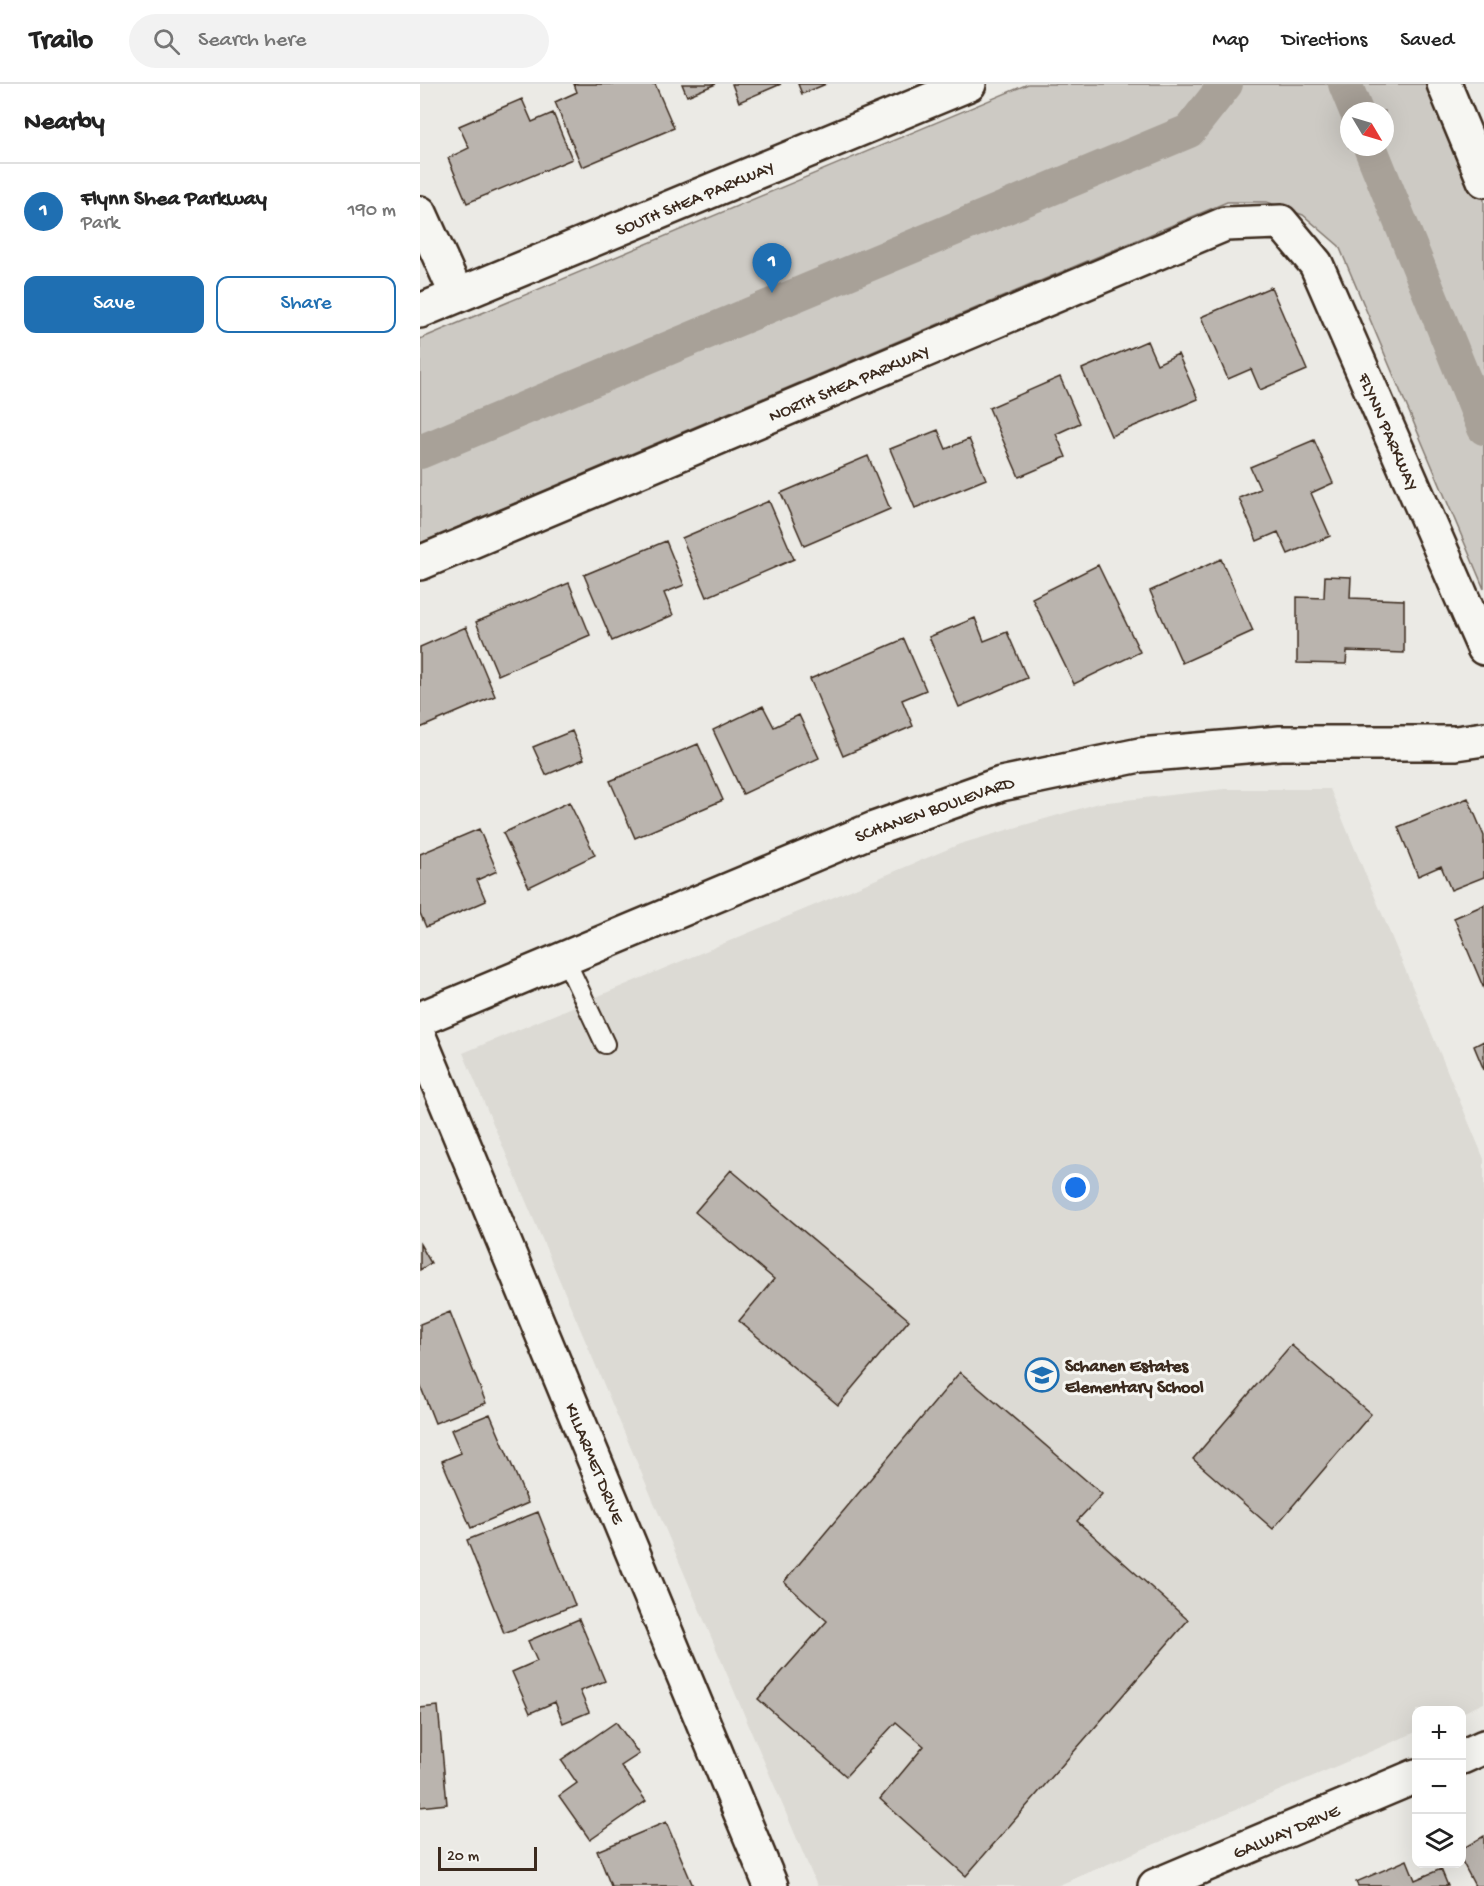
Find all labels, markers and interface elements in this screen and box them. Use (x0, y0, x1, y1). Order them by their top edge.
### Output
search box (129, 14, 549, 68)
text: Trailo (30, 25, 93, 58)
icon: search (150, 25, 183, 58)
text: Search here (198, 28, 306, 54)
text: Map (1212, 29, 1249, 54)
text: Directions (1282, 29, 1367, 54)
text: Saved (1400, 29, 1454, 54)
north arrow (1340, 102, 1394, 156)
text: Nearby (24, 108, 105, 139)
street label: SOUTH SHEA PARKWAY (613, 158, 778, 242)
text: Flynn Shea Parkway (81, 187, 267, 213)
text: 1 (39, 200, 48, 223)
text: 190 m (348, 200, 396, 223)
text: Park (81, 213, 119, 236)
pin: 1 (752, 244, 792, 293)
button: Save (24, 276, 204, 333)
button: Share (216, 276, 396, 333)
street label: NORTH SHEA PARKWAY (766, 342, 933, 428)
street label: FLYNN PARKWAY (1352, 370, 1422, 495)
street label: SCHANEN BOULEVARD (852, 773, 1017, 849)
your location (1061, 1173, 1090, 1202)
school or university icon: Schanen Estates Elementary School (1024, 1357, 1060, 1393)
place label: Schanen Estates Elementary School (1065, 1357, 1204, 1399)
street label: KILLARMET DRIVE (559, 1400, 628, 1528)
map controls (1412, 1706, 1466, 1868)
button: + (1412, 1706, 1466, 1760)
button: − (1412, 1760, 1466, 1814)
street label: GALWAY DRIVE (1230, 1801, 1344, 1865)
button: layers (1412, 1814, 1466, 1868)
scale bar (438, 1844, 537, 1872)
text: 20 m (447, 1848, 479, 1867)

